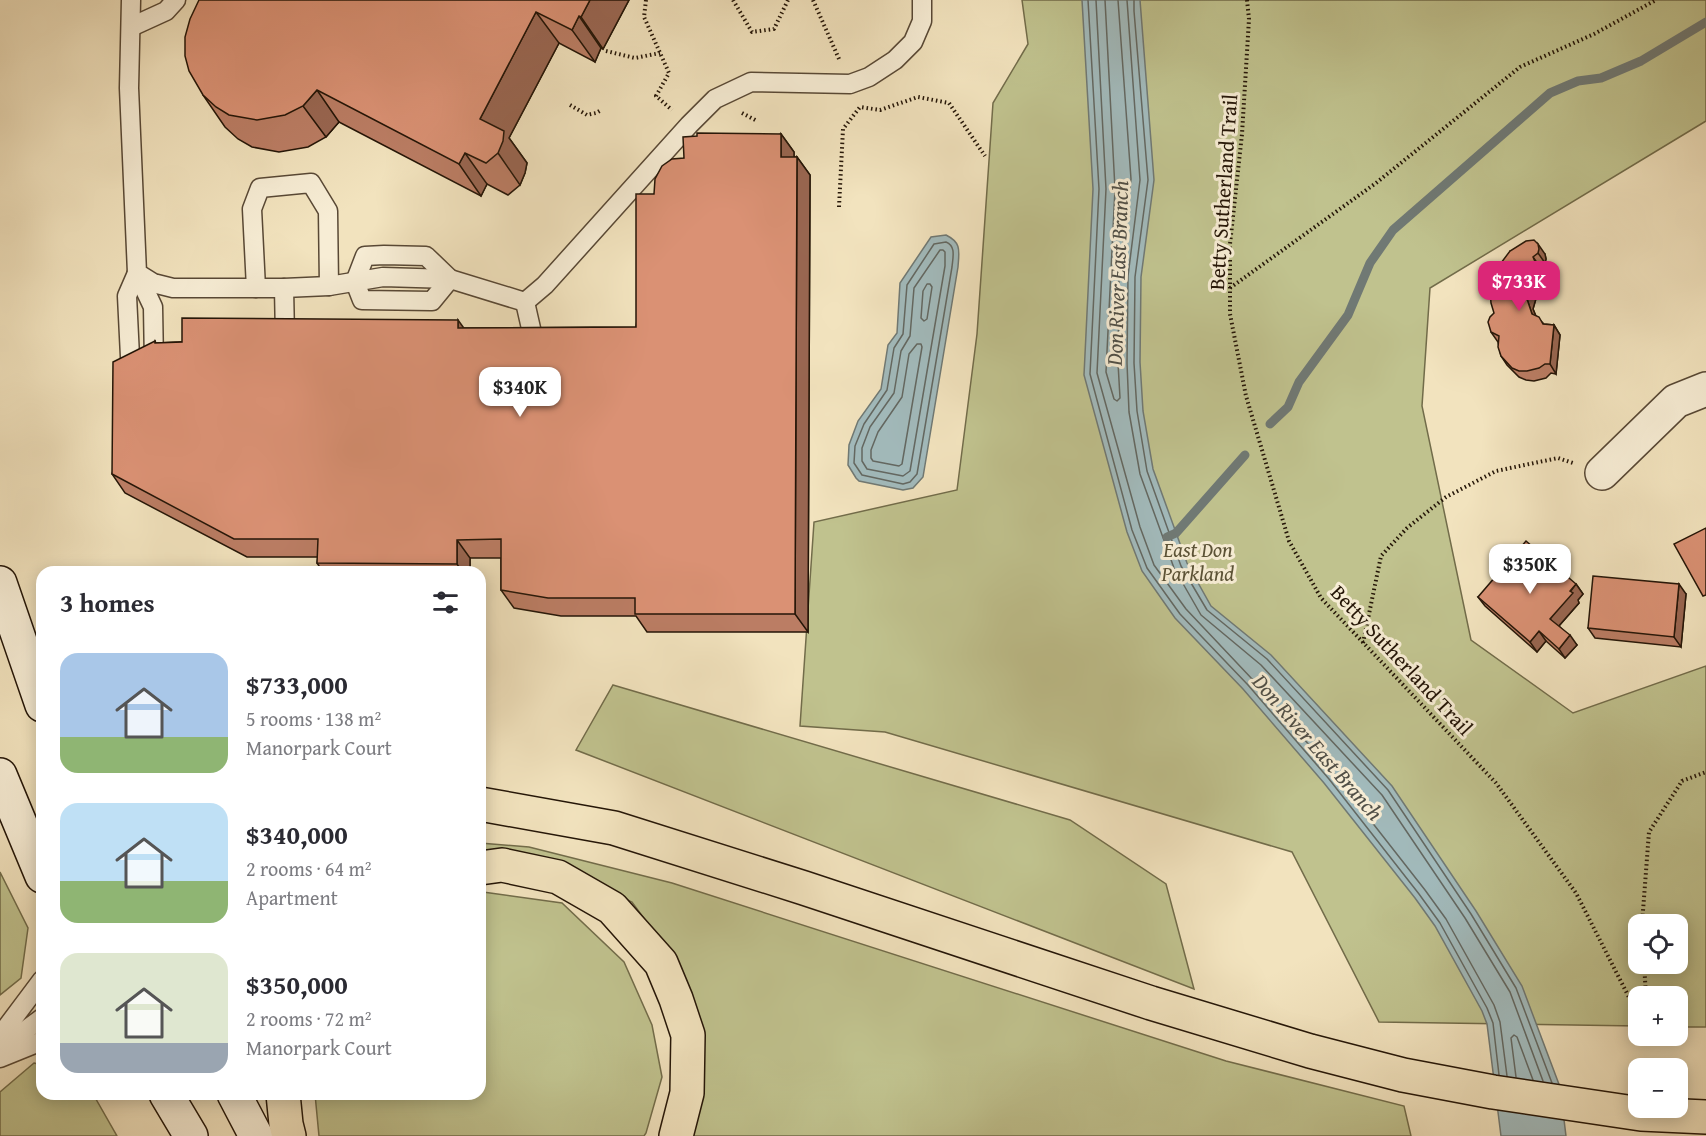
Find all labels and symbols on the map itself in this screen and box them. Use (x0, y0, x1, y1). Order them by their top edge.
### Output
street label: Betty Sutherland Trail (1201, 93, 1245, 291)
water label: Don River East Branch (1098, 180, 1136, 367)
pin: $733K (1477, 261, 1561, 312)
pin: $340K (478, 367, 562, 418)
park label: East Don Parkland (1161, 534, 1234, 589)
pin: $350K (1488, 544, 1572, 595)
street label: Betty Sutherland Trail (1324, 578, 1480, 742)
water label: Don River East Branch (1244, 666, 1391, 827)

